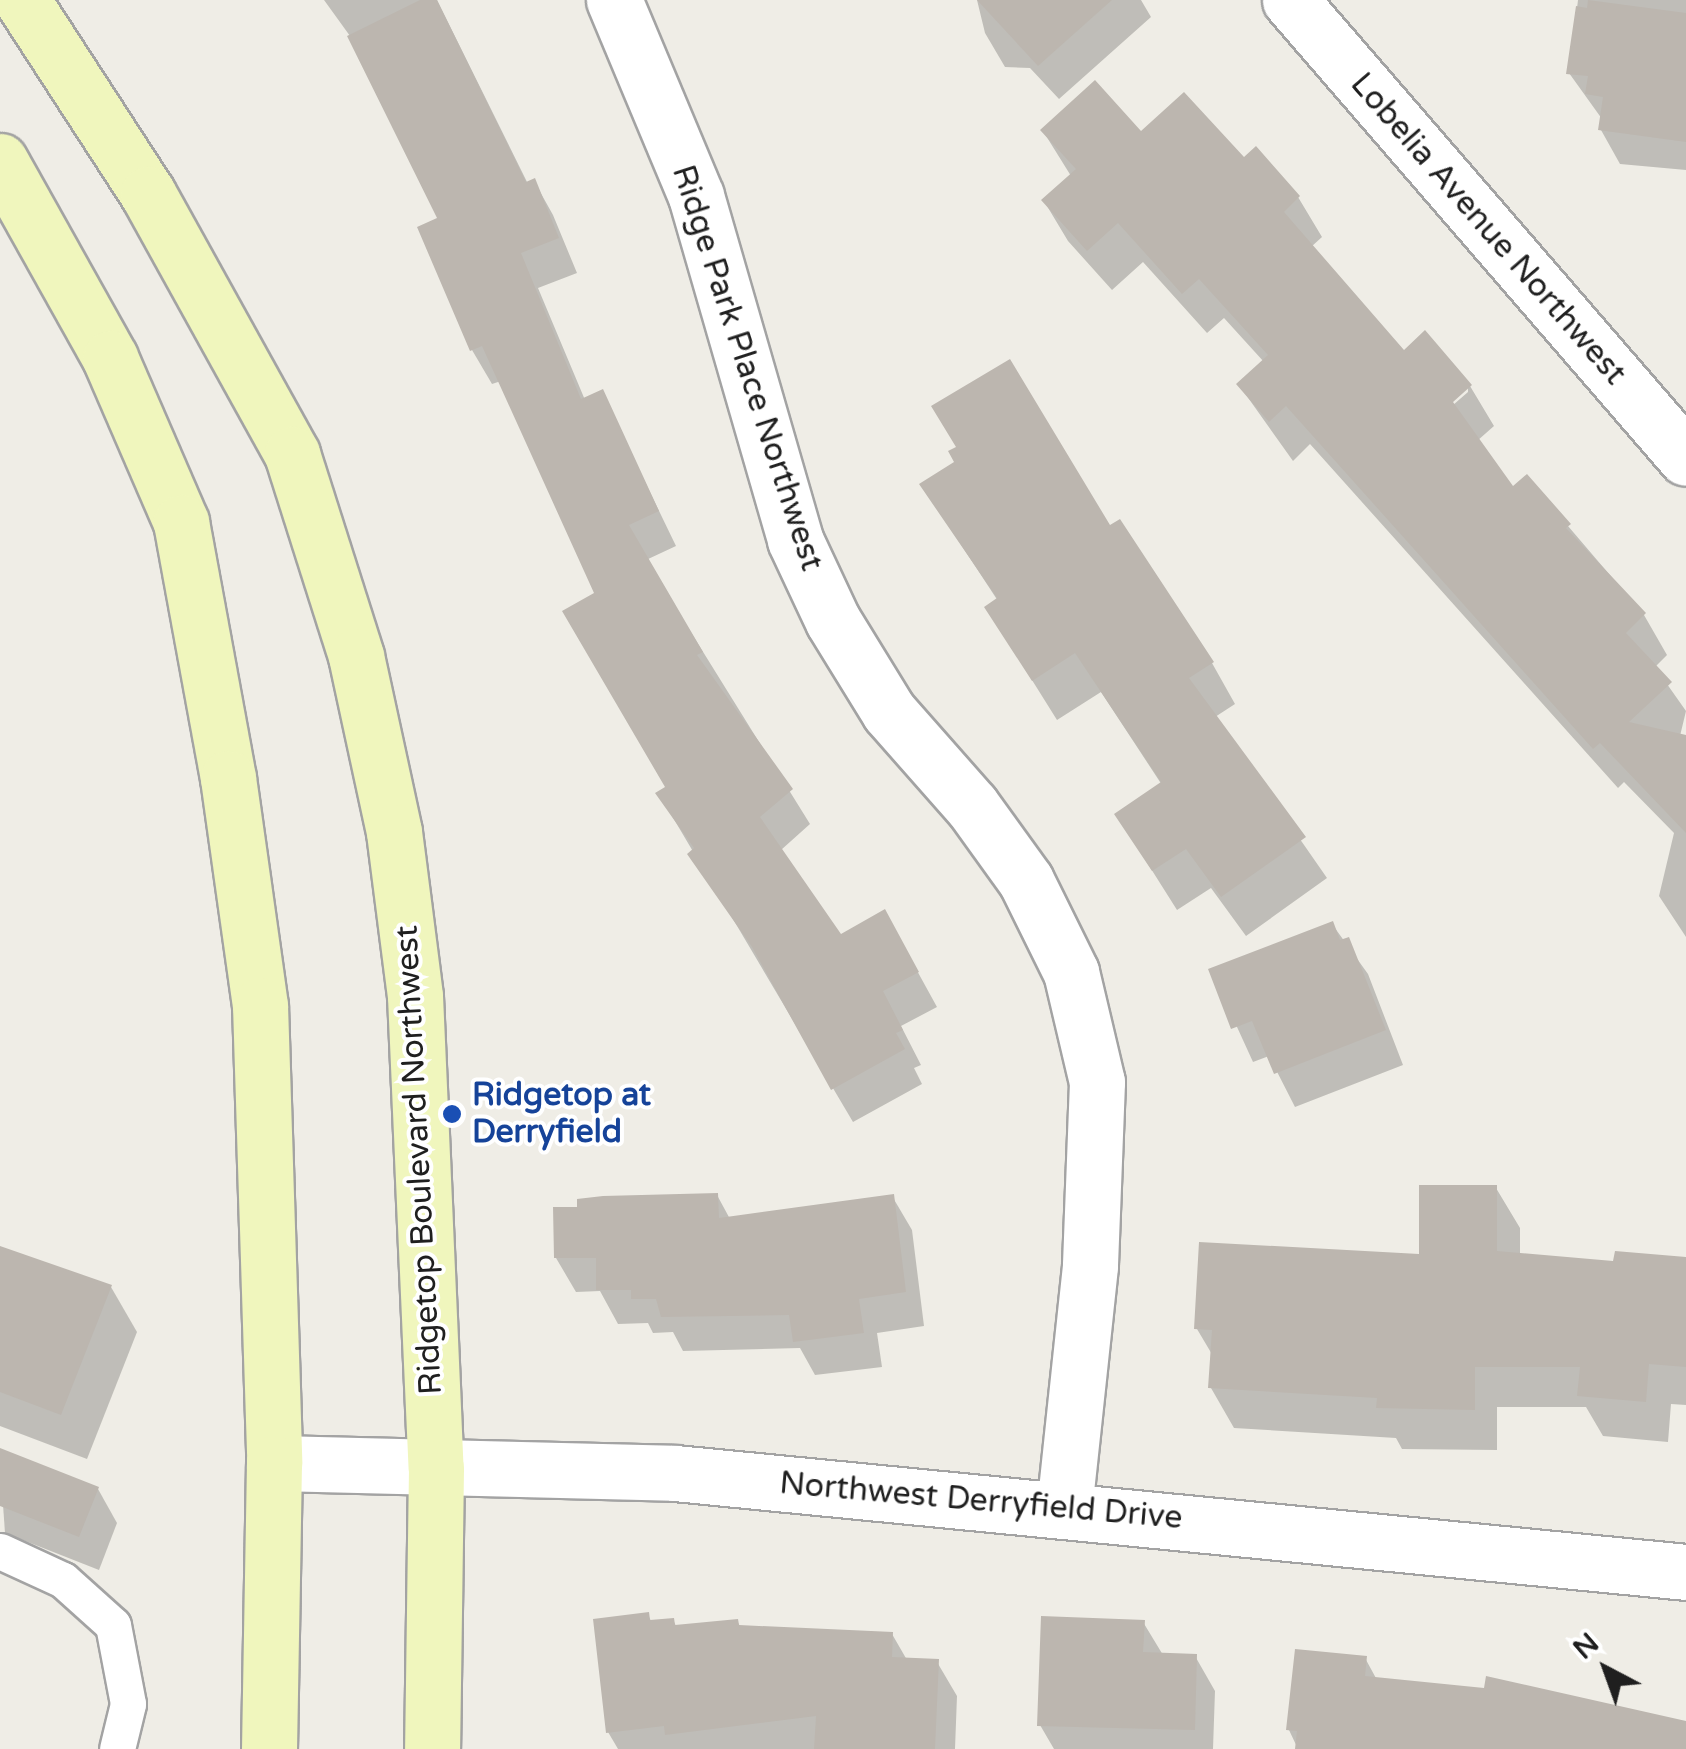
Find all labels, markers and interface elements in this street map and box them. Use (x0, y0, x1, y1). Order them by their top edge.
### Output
street label: Lobelia Avenue Northwest (1342, 65, 1634, 393)
street label: Ridge Park Place Northwest (663, 160, 831, 576)
street label: Ridgetop Boulevard Northwest (388, 924, 450, 1396)
place label: Ridgetop at Derryfield (472, 1077, 651, 1152)
marker: Ridgetop at Derryfield (441, 1103, 463, 1125)
street label: Northwest Derryfield Drive (778, 1464, 1184, 1538)
north arrow (1556, 1619, 1656, 1719)
text: N (1567, 1626, 1606, 1667)

